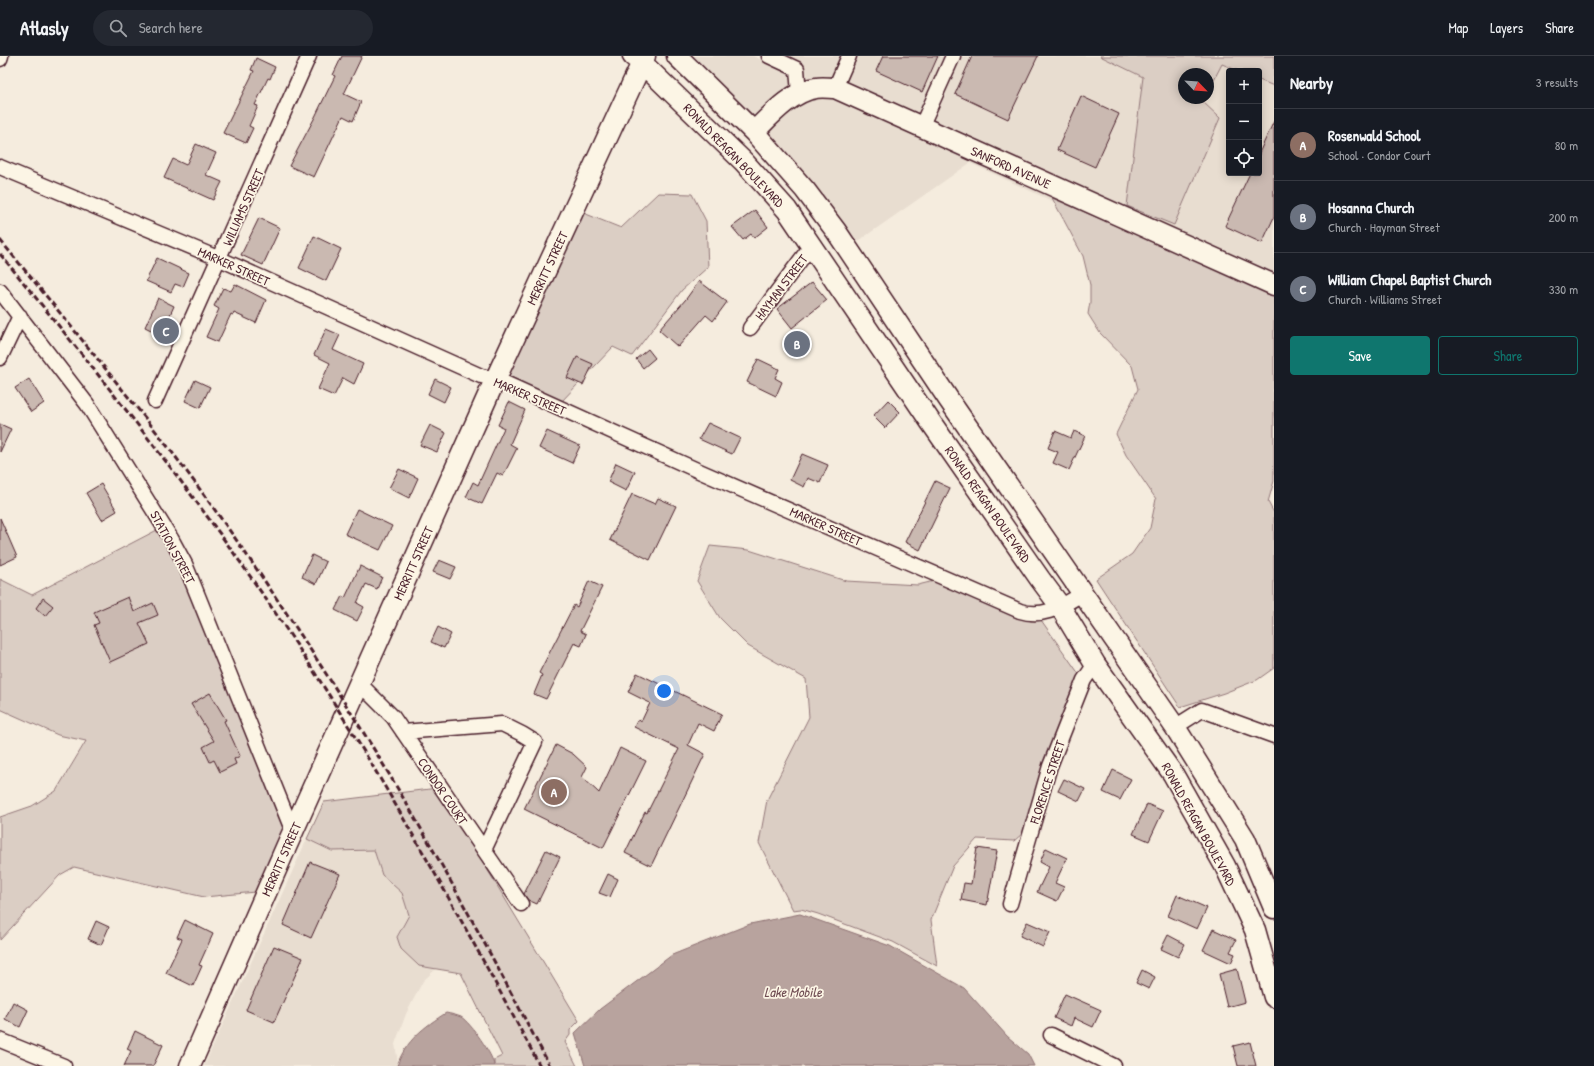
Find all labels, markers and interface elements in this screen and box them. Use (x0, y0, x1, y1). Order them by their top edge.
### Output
search box (93, 10, 373, 46)
text: Atlasly (20, 15, 69, 41)
icon: search (107, 17, 129, 39)
text: Search here (139, 17, 203, 38)
text: Map (1448, 18, 1468, 37)
text: Layers (1490, 18, 1523, 37)
text: Share (1545, 18, 1574, 37)
north arrow (1178, 68, 1214, 104)
map controls (1226, 68, 1262, 176)
button: + (1226, 68, 1262, 104)
text: Nearby (1290, 71, 1333, 94)
text: 3 results (1536, 73, 1578, 91)
street label: RONALD REAGAN BOULEVARD (680, 99, 789, 212)
button: − (1226, 104, 1262, 140)
text: Rosenwald School (1328, 125, 1421, 146)
text: A (1300, 136, 1306, 154)
text: 80 m (1555, 136, 1578, 154)
button: locate (1226, 140, 1262, 176)
street label: SANFORD AVENUE (968, 141, 1054, 193)
text: School · Condor Court (1328, 146, 1431, 164)
street label: WILLIAMS STREET (218, 165, 268, 248)
text: Hosanna Church (1328, 197, 1414, 218)
text: B (1300, 208, 1306, 226)
text: 200 m (1548, 208, 1578, 226)
text: Church · Hayman Street (1328, 218, 1440, 236)
street label: MERRITT STREET (522, 228, 572, 308)
street label: MARKER STREET (195, 242, 274, 290)
street label: HAYMAN STREET (750, 250, 812, 323)
text: William Chapel Baptist Church (1328, 269, 1491, 290)
text: C (1299, 280, 1307, 298)
text: 330 m (1549, 280, 1578, 298)
text: Church · Williams Street (1328, 290, 1442, 308)
pin: C (153, 316, 179, 346)
pin: B (784, 329, 810, 359)
button: Save (1290, 336, 1430, 375)
button: Share (1438, 336, 1578, 375)
street label: MARKER STREET (491, 373, 570, 420)
street label: RONALD REAGAN BOULEVARD (941, 442, 1035, 566)
street label: MARKER STREET (787, 502, 866, 550)
street label: STATION STREET (146, 507, 200, 587)
street label: MERRITT STREET (389, 522, 438, 603)
your location (654, 681, 674, 701)
street label: FLORENCE STREET (1025, 737, 1069, 827)
street label: CONDOR COURT (414, 754, 473, 829)
street label: RONALD REAGAN BOULEVARD (1158, 759, 1241, 889)
pin: A (541, 777, 567, 807)
street label: MERRITT STREET (257, 818, 306, 899)
water label: Lake Mobile (764, 982, 823, 1001)

